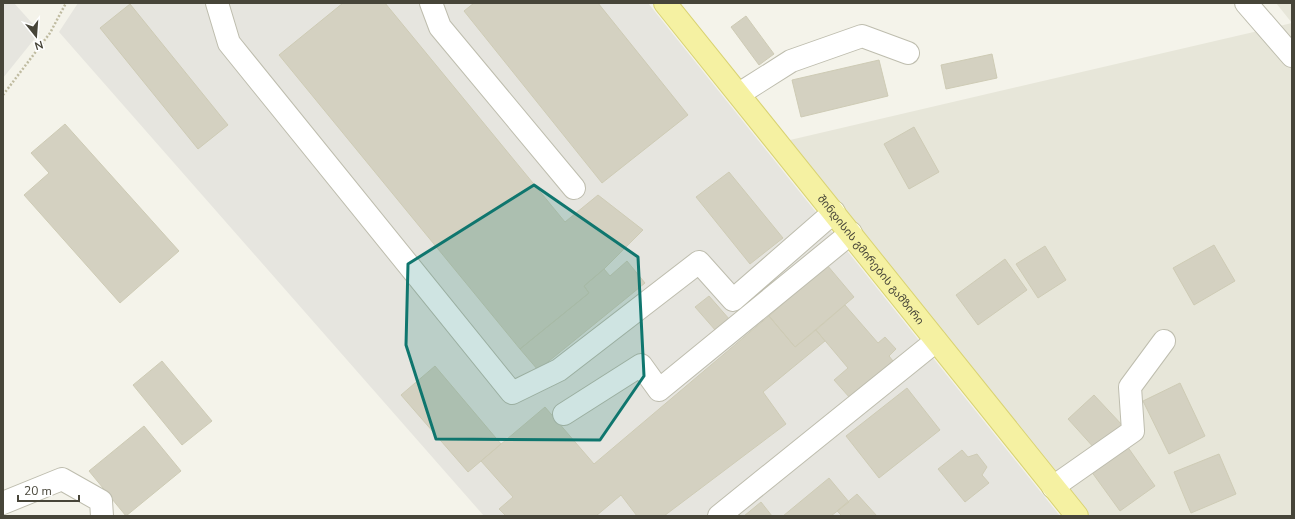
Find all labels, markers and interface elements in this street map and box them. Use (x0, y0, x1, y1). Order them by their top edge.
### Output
north arrow (16, 16, 56, 56)
text: N (33, 37, 45, 53)
street label: შინდისის გმირების გამზირი (814, 192, 927, 328)
scale bar (18, 477, 79, 503)
text: 20 m (24, 483, 52, 499)

